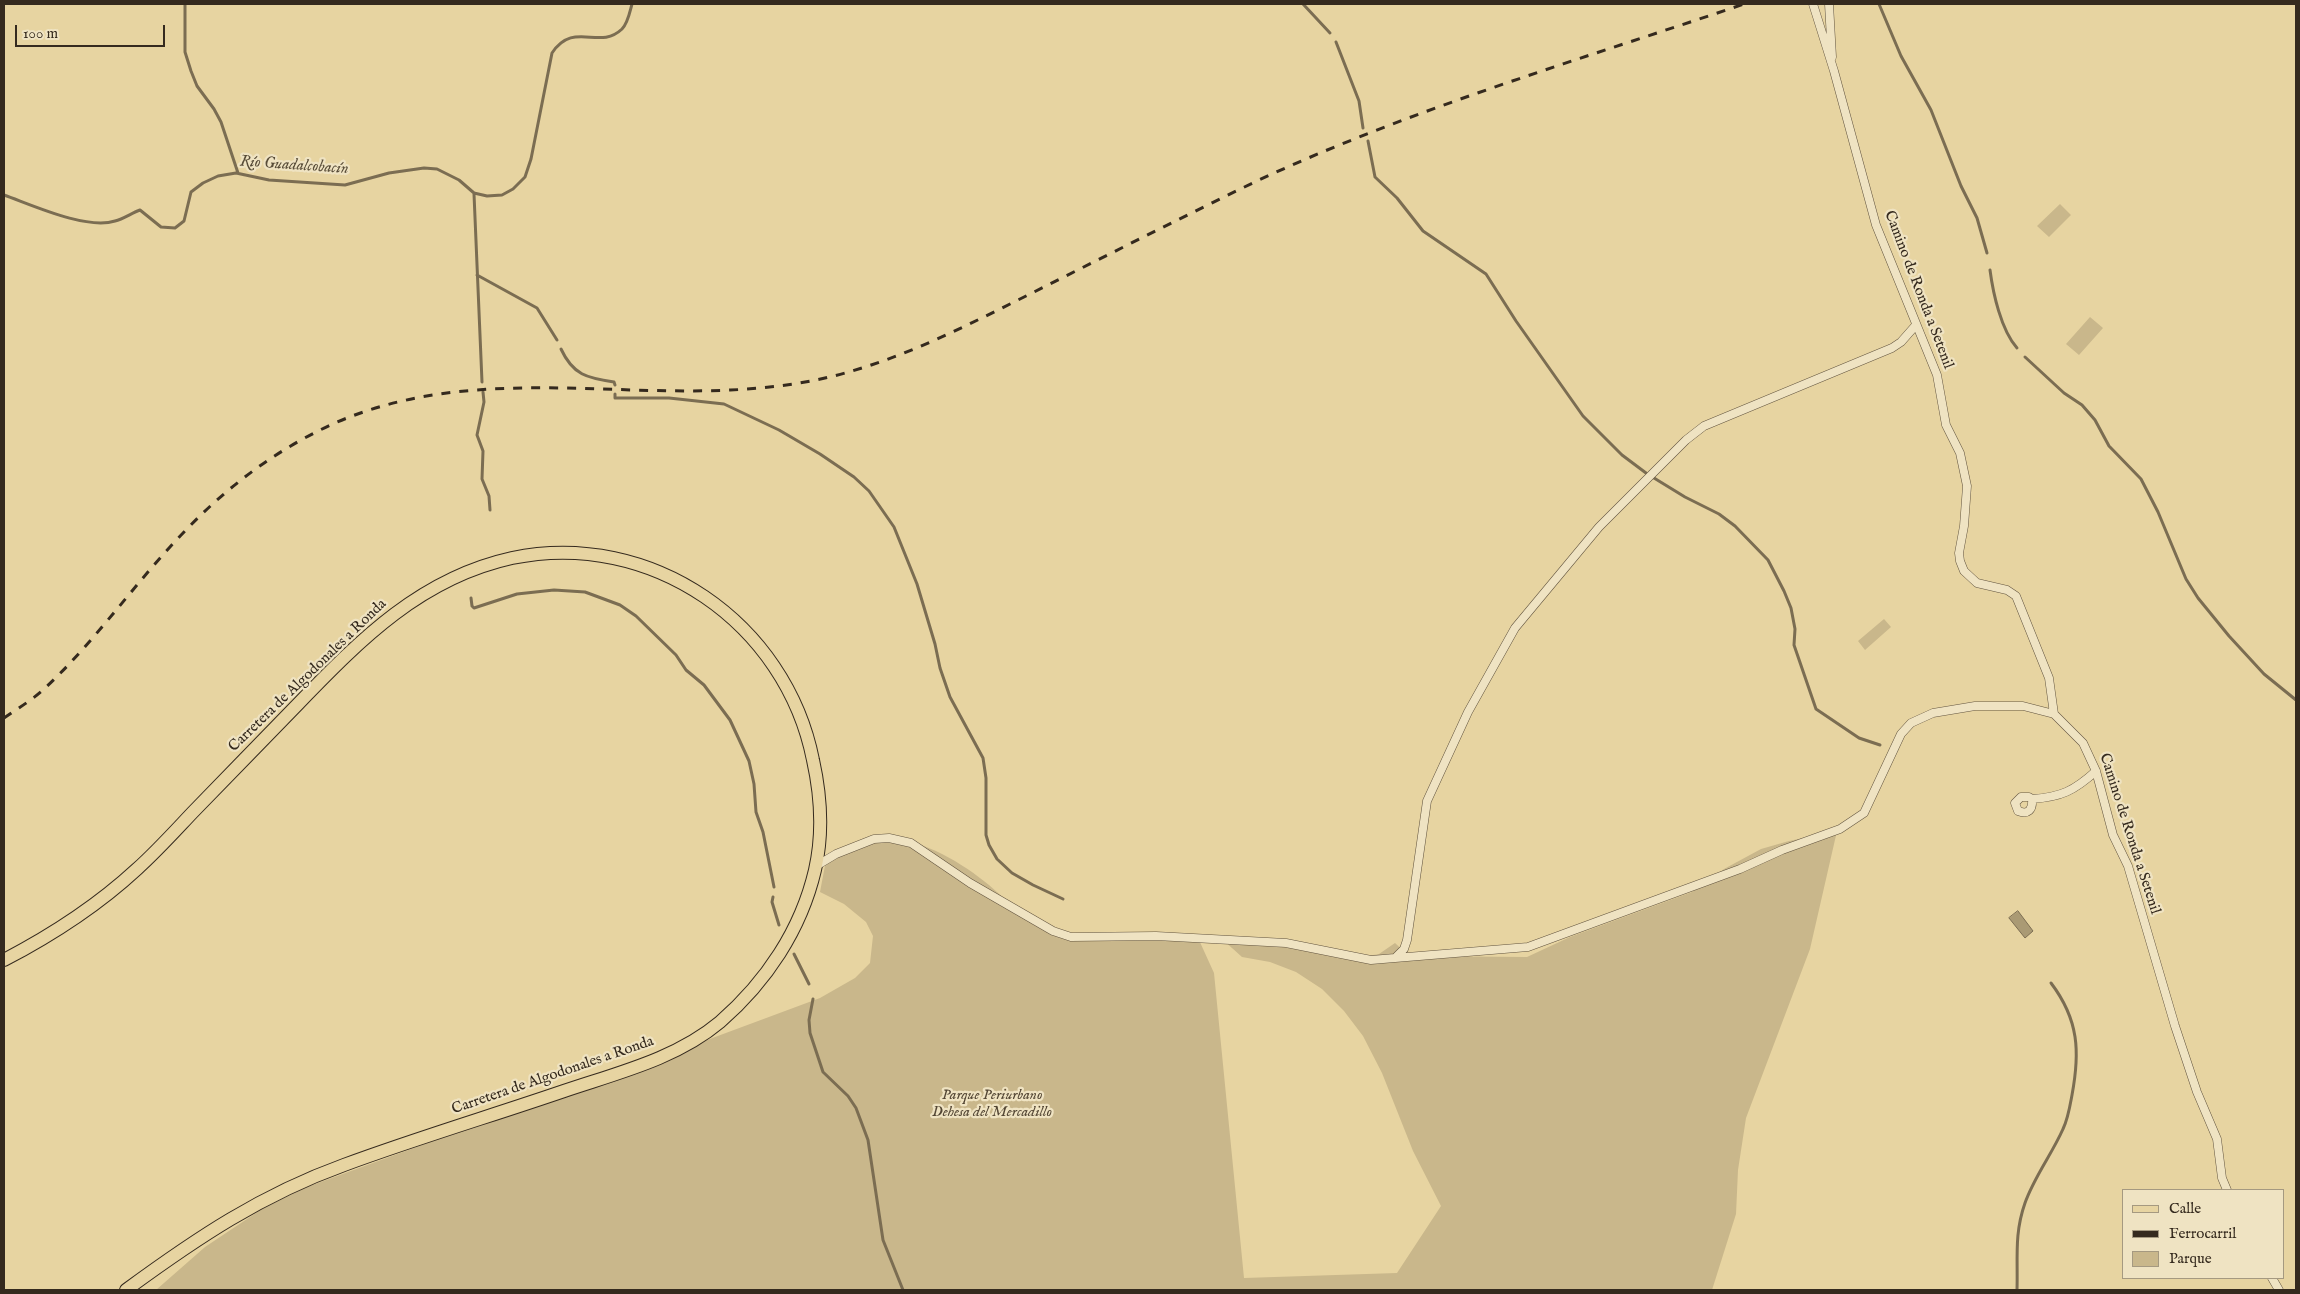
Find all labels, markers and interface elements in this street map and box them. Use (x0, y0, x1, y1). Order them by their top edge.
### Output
scale bar (18, 15, 168, 47)
text: 100 m (23, 24, 58, 43)
water label: Río Guadalcobacín (239, 153, 349, 179)
street label: Camino de Ronda a Setenil (1880, 208, 1956, 372)
street label: Carretera de Algodonales a Ronda (225, 596, 391, 756)
street label: Camino de Ronda a Setenil (2094, 751, 2164, 917)
street label: Carretera de Algodonales a Ronda (450, 1033, 656, 1119)
park label: Parque Periurbano Dehesa del Mercadillo (932, 1087, 1052, 1122)
legend (2122, 1189, 2285, 1279)
text: Calle (2169, 1199, 2201, 1218)
text: Ferrocarril (2169, 1224, 2236, 1243)
text: Parque (2169, 1249, 2212, 1268)

